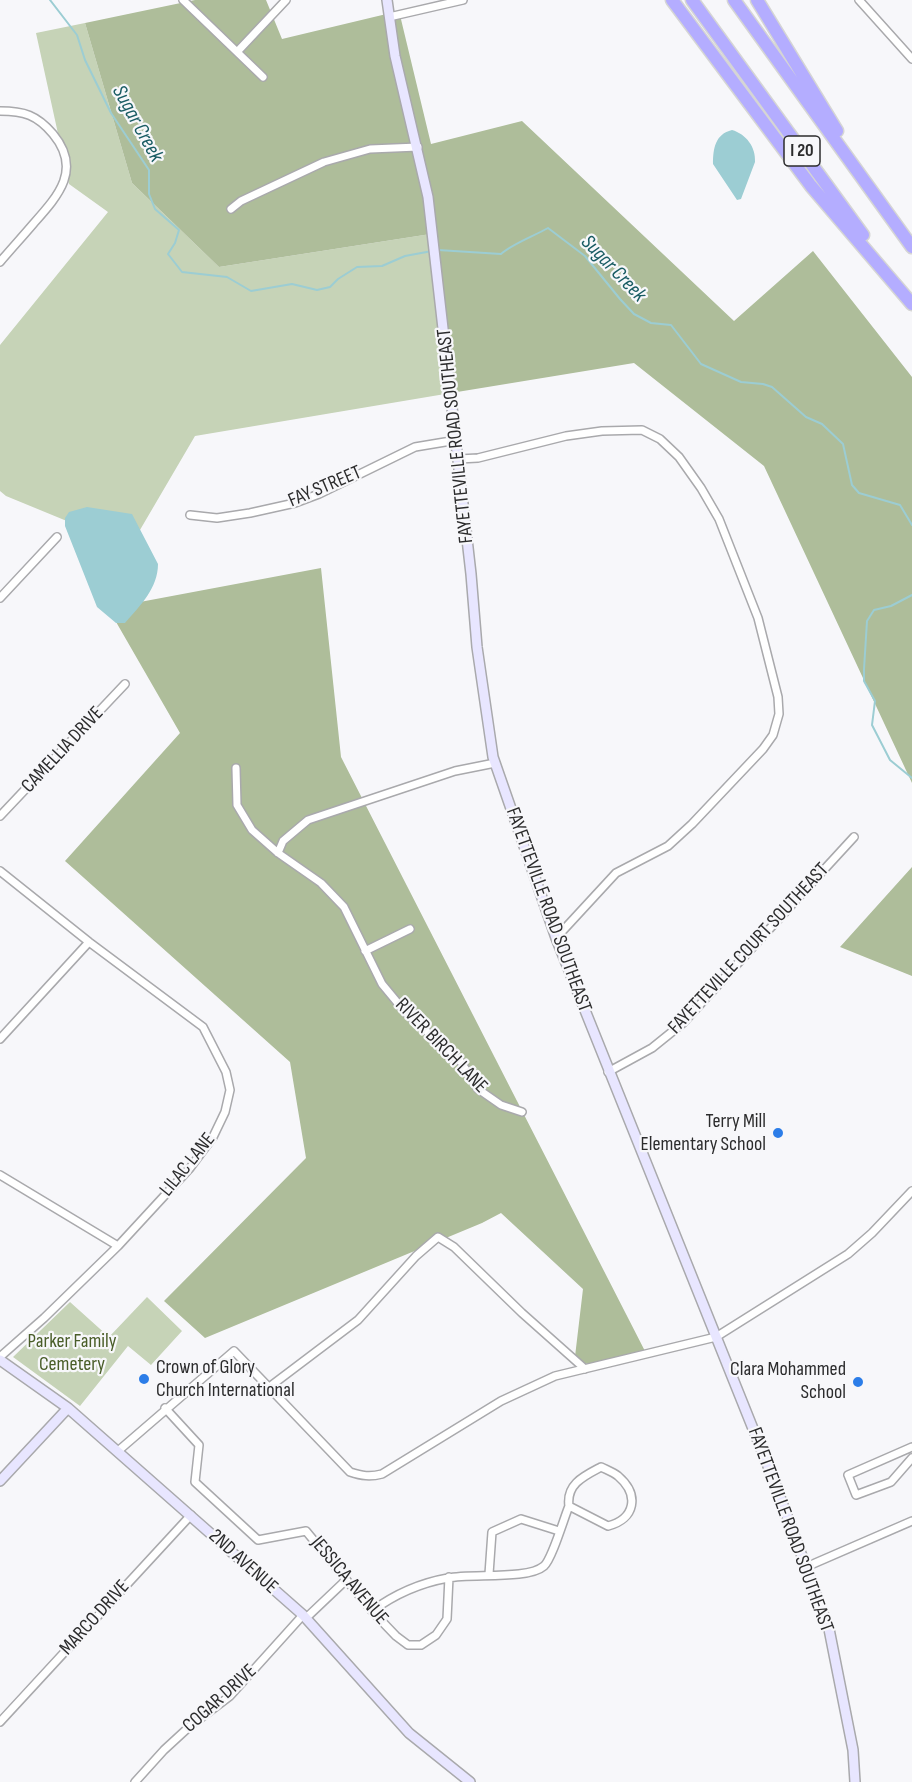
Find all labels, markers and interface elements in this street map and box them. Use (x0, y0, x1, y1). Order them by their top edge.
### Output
water label: Sugar Creek (106, 81, 168, 167)
road number: I 20 (784, 136, 820, 166)
water label: Sugar Creek (575, 230, 651, 308)
street label: FAYETTEVILLE ROAD SOUTHEAST (433, 327, 479, 545)
street label: FAY STREET (285, 461, 365, 513)
street label: CAMELLIA DRIVE (17, 702, 109, 798)
street label: FAYETTEVILLE ROAD SOUTHEAST (500, 805, 596, 1015)
street label: FAYETTEVILLE COURT SOUTHEAST (664, 859, 834, 1039)
street label: RIVER BIRCH LANE (390, 994, 492, 1098)
place label: Terry Mill Elementary School (640, 1110, 766, 1157)
marker: Terry Mill Elementary School (771, 1126, 785, 1140)
street label: LILAC LANE (155, 1128, 221, 1202)
park label: Parker Family Cemetery (28, 1330, 116, 1377)
place label: Crown of Glory Church International (156, 1356, 295, 1403)
place label: Clara Mohammed School (730, 1358, 846, 1405)
marker: Crown of Glory Church International (137, 1372, 151, 1386)
marker: Clara Mohammed School (851, 1375, 865, 1389)
street label: FAYETTEVILLE ROAD SOUTHEAST (742, 1425, 838, 1635)
street label: 2ND AVENUE (203, 1525, 283, 1599)
street label: JESSICA AVENUE (305, 1532, 393, 1630)
street label: MARCO DRIVE (55, 1576, 135, 1660)
street label: COGAR DRIVE (178, 1660, 262, 1738)

